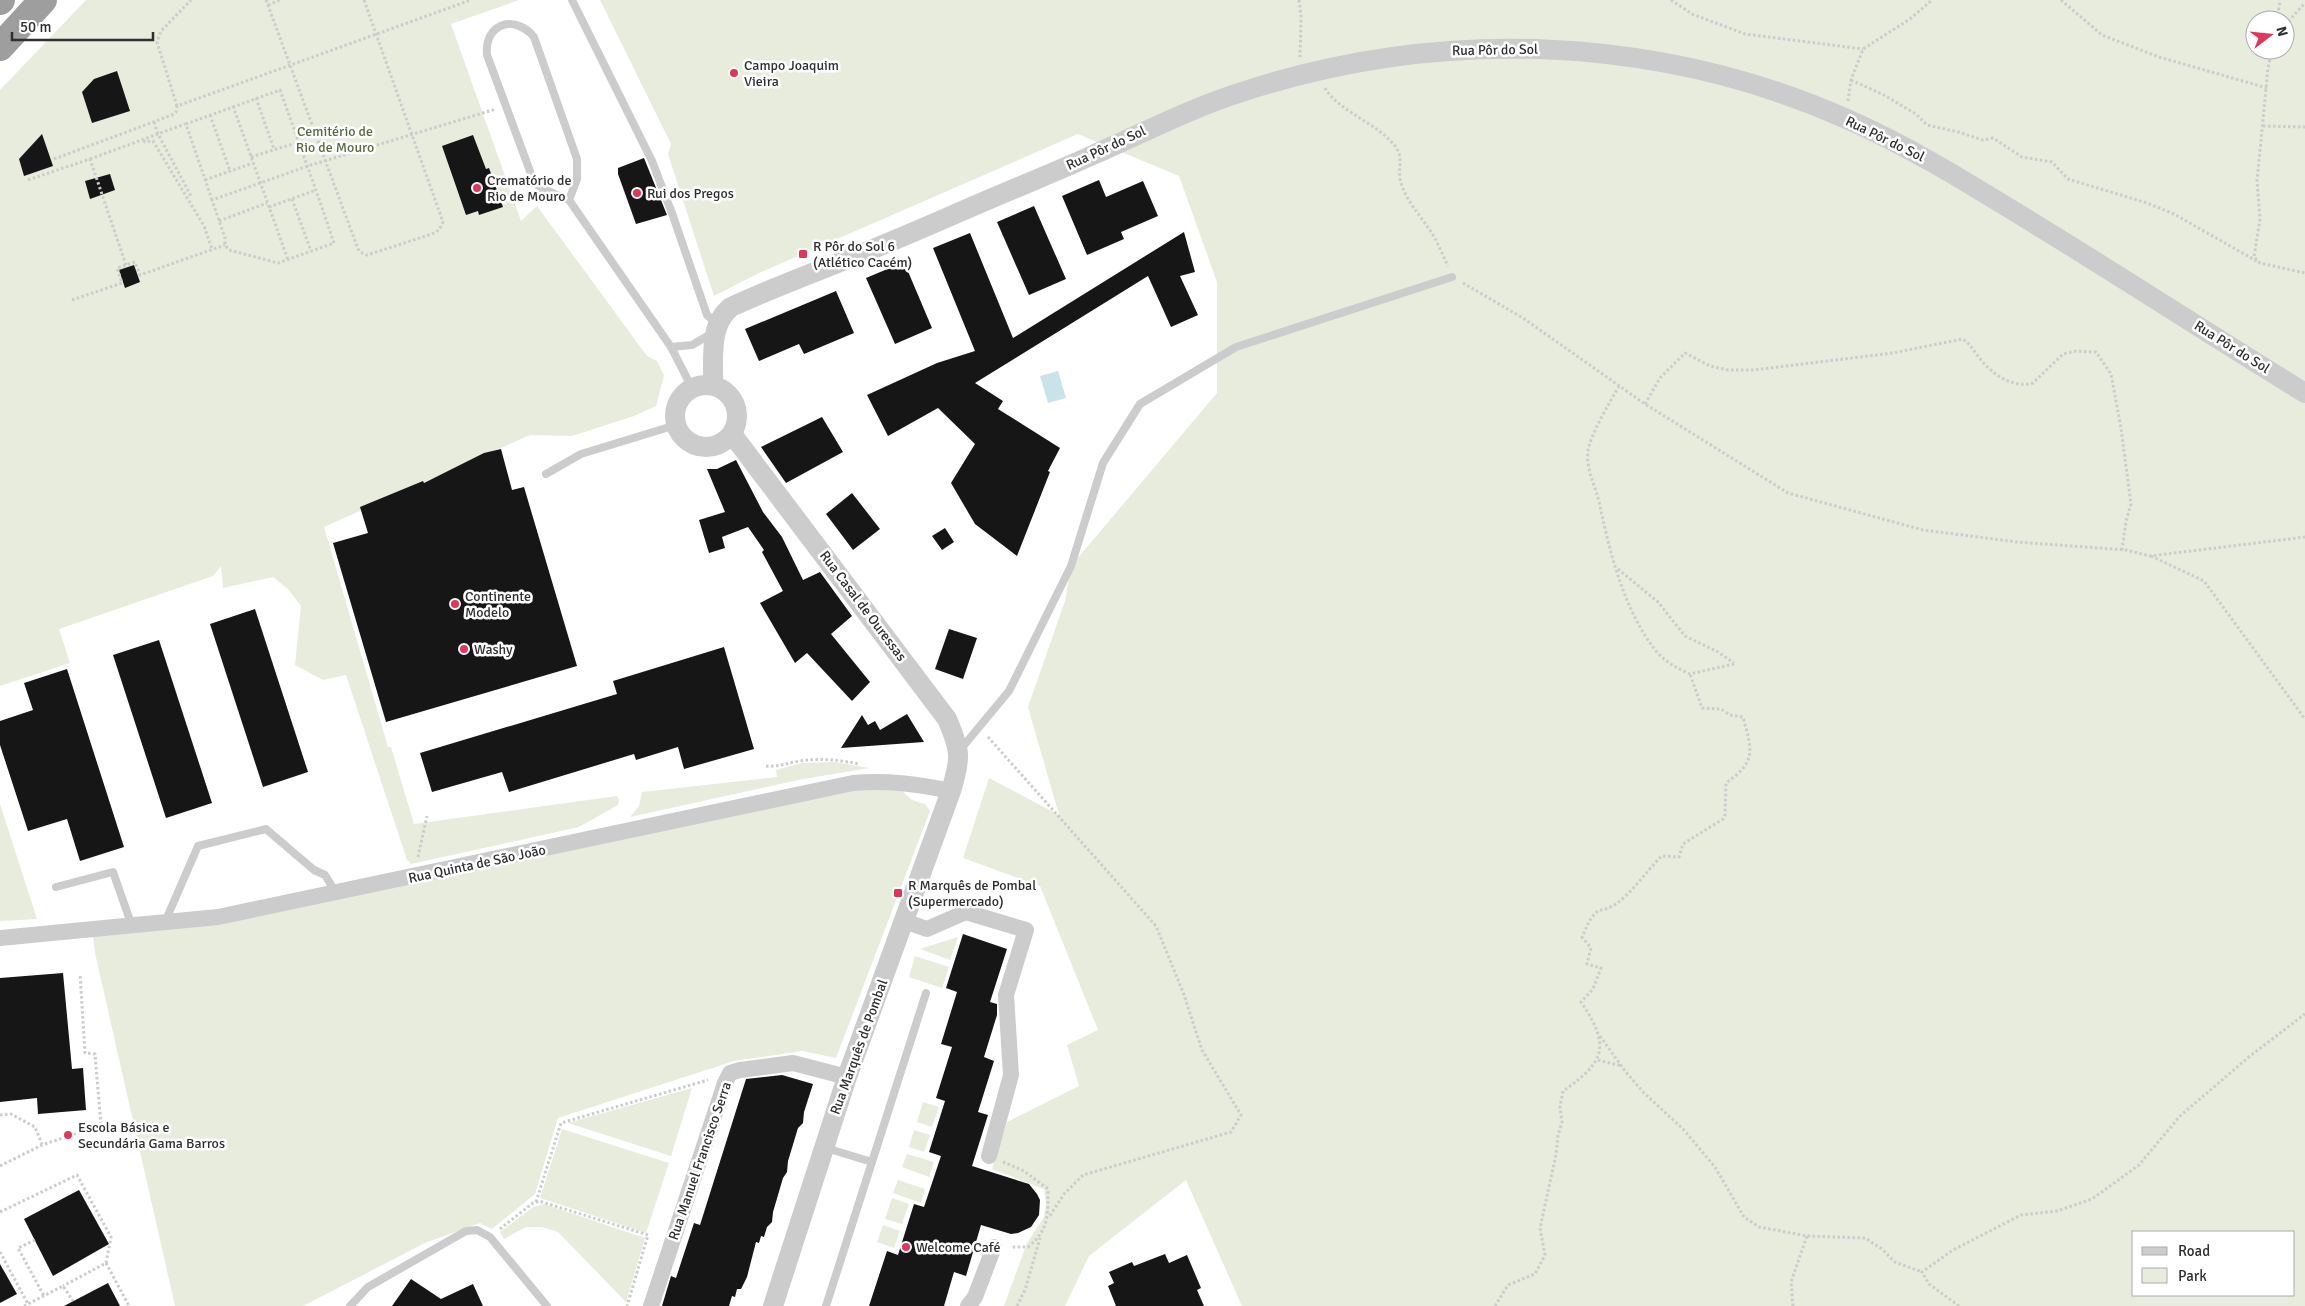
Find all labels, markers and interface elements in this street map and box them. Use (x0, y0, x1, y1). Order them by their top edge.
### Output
scale bar (12, 10, 154, 42)
north arrow (2245, 10, 2295, 60)
text: 50 m (20, 18, 51, 36)
text: N (2273, 25, 2292, 39)
street label: Rua Pôr do Sol (1452, 41, 1538, 59)
place label: Campo Joaquim Vieira (744, 57, 839, 90)
marker: Campo Joaquim Vieira (728, 67, 740, 79)
street label: Rua Pôr do Sol (1843, 113, 1927, 165)
street label: Rua Pôr do Sol (1063, 122, 1149, 174)
park label: Cemitério de Rio de Mouro (296, 123, 374, 156)
place label: Crematório de Rio de Mouro (487, 172, 572, 205)
marker: Crematório de Rio de Mouro (471, 182, 483, 194)
place label: Rui dos Pregos (647, 185, 734, 202)
marker: Rui dos Pregos (631, 187, 643, 199)
place label: R Pôr do Sol 6 (Atlético Cacém) (813, 238, 912, 271)
marker: R Pôr do Sol 6 (Atlético Cacém) (797, 248, 809, 260)
street label: Rua Pôr do Sol (2191, 317, 2273, 377)
street label: Rua Casal de Ouressas (816, 548, 910, 664)
place label: Continente Modelo (465, 588, 531, 621)
marker: Continente Modelo (449, 598, 461, 610)
place label: Washy (474, 641, 513, 658)
marker: Washy (458, 643, 470, 655)
street label: Rua Quinta de São João (407, 841, 547, 887)
place label: R Marquês de Pombal (Supermercado) (908, 877, 1036, 910)
marker: R Marquês de Pombal (Supermercado) (892, 887, 904, 899)
street label: Rua Marquês de Pombal (827, 977, 891, 1117)
street label: Rua Manuel Francisco Serra (665, 1080, 735, 1242)
place label: Escola Básica e Secundária Gama Barros (78, 1119, 225, 1152)
marker: Escola Básica e Secundária Gama Barros (62, 1129, 74, 1141)
legend (2132, 1231, 2295, 1296)
place label: Welcome Café (916, 1239, 1000, 1256)
marker: Welcome Café (900, 1241, 912, 1253)
text: Road (2178, 1242, 2210, 1260)
text: Park (2178, 1267, 2207, 1285)

